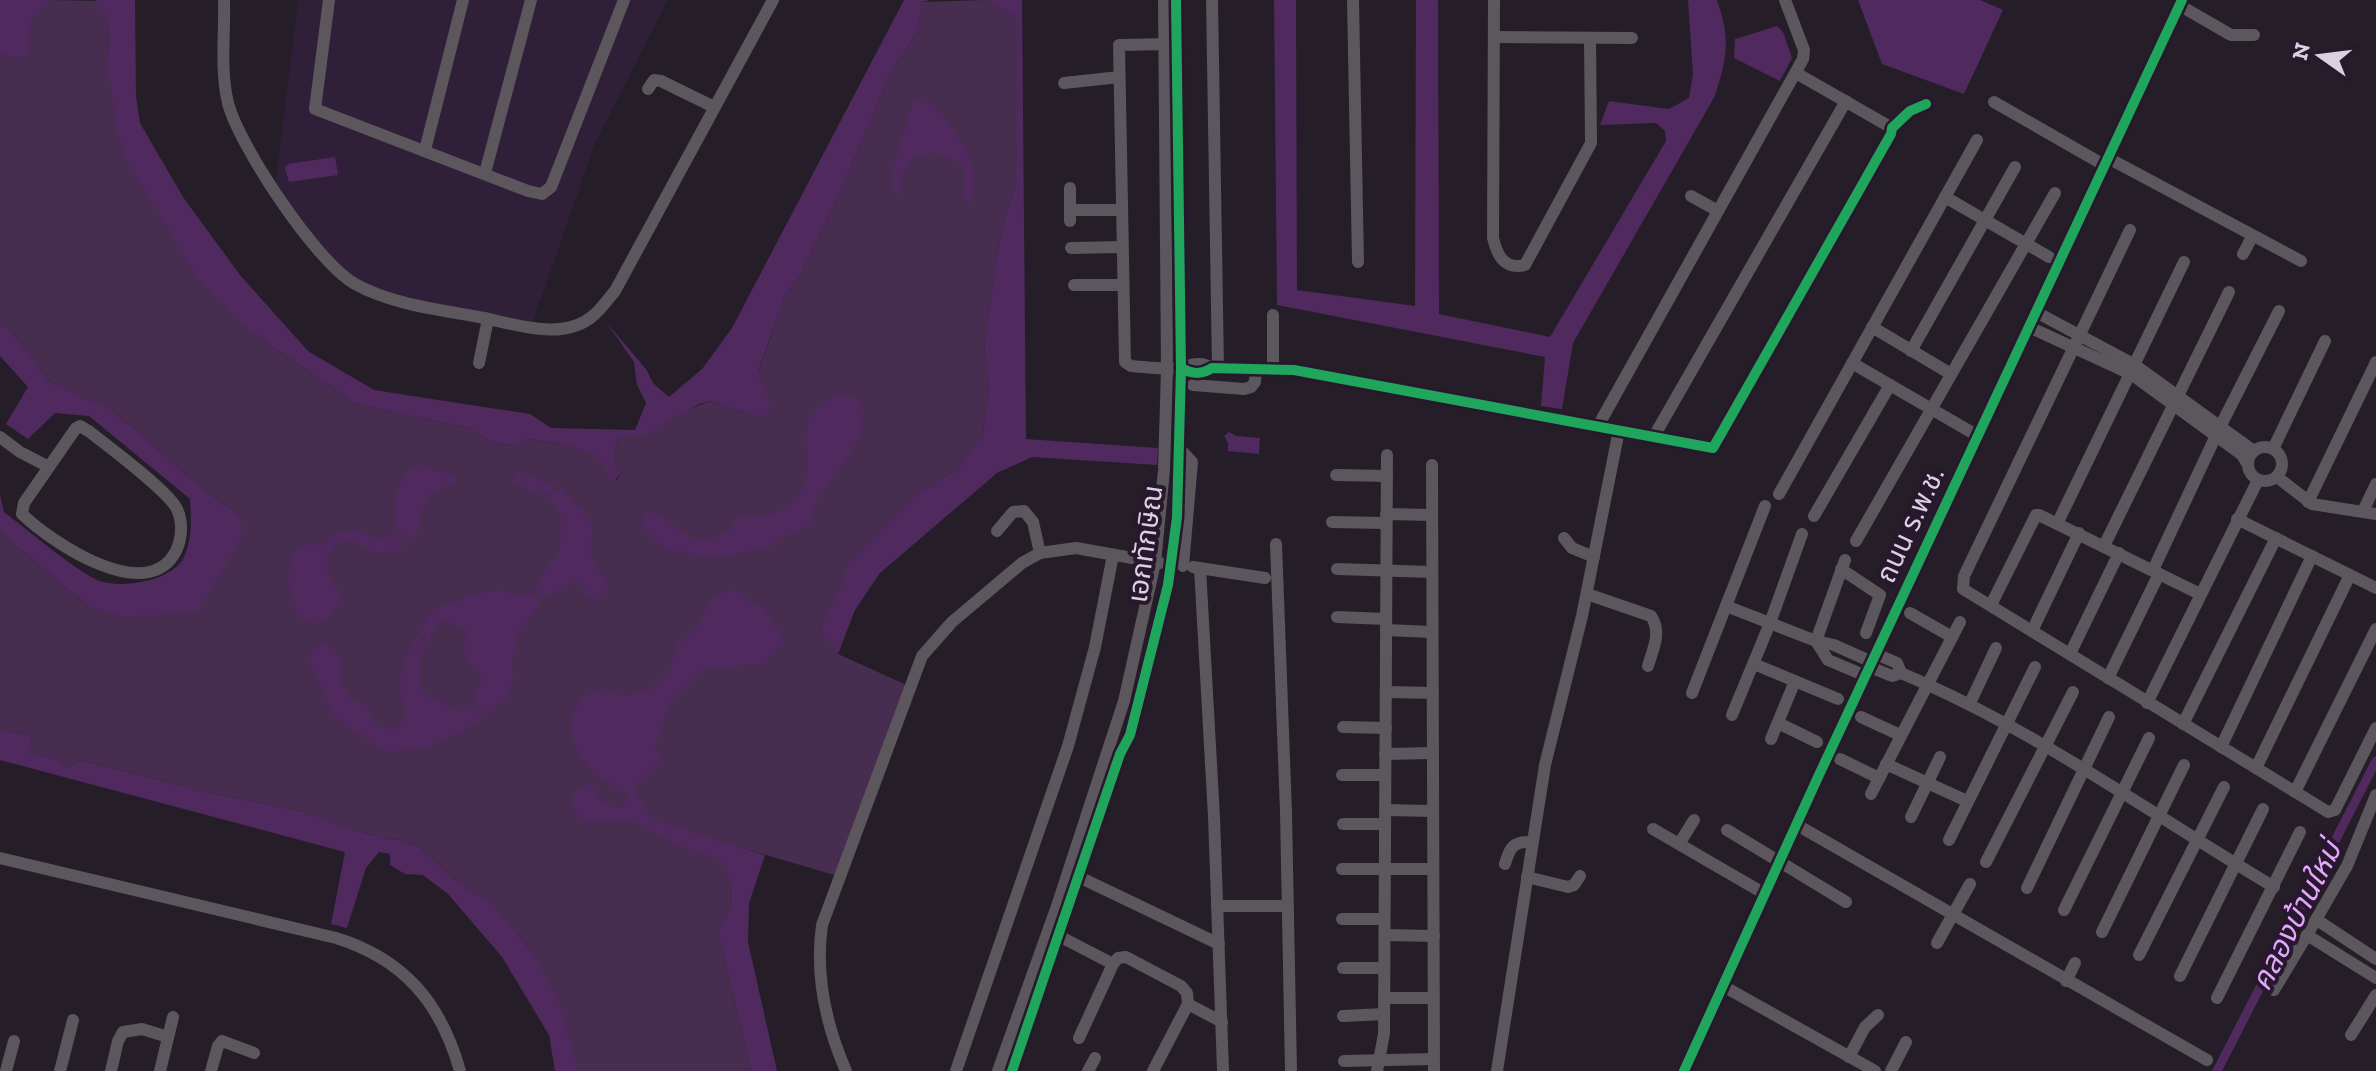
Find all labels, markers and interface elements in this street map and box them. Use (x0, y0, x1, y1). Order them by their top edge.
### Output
north arrow (2280, 16, 2360, 96)
text: N (2286, 40, 2316, 63)
street label: ถนน ร.พ.ช. (1869, 462, 1951, 588)
street label: เอกทักษิณ (1120, 483, 1170, 605)
water label: คลองบ้านใหม่ (2243, 832, 2351, 996)

